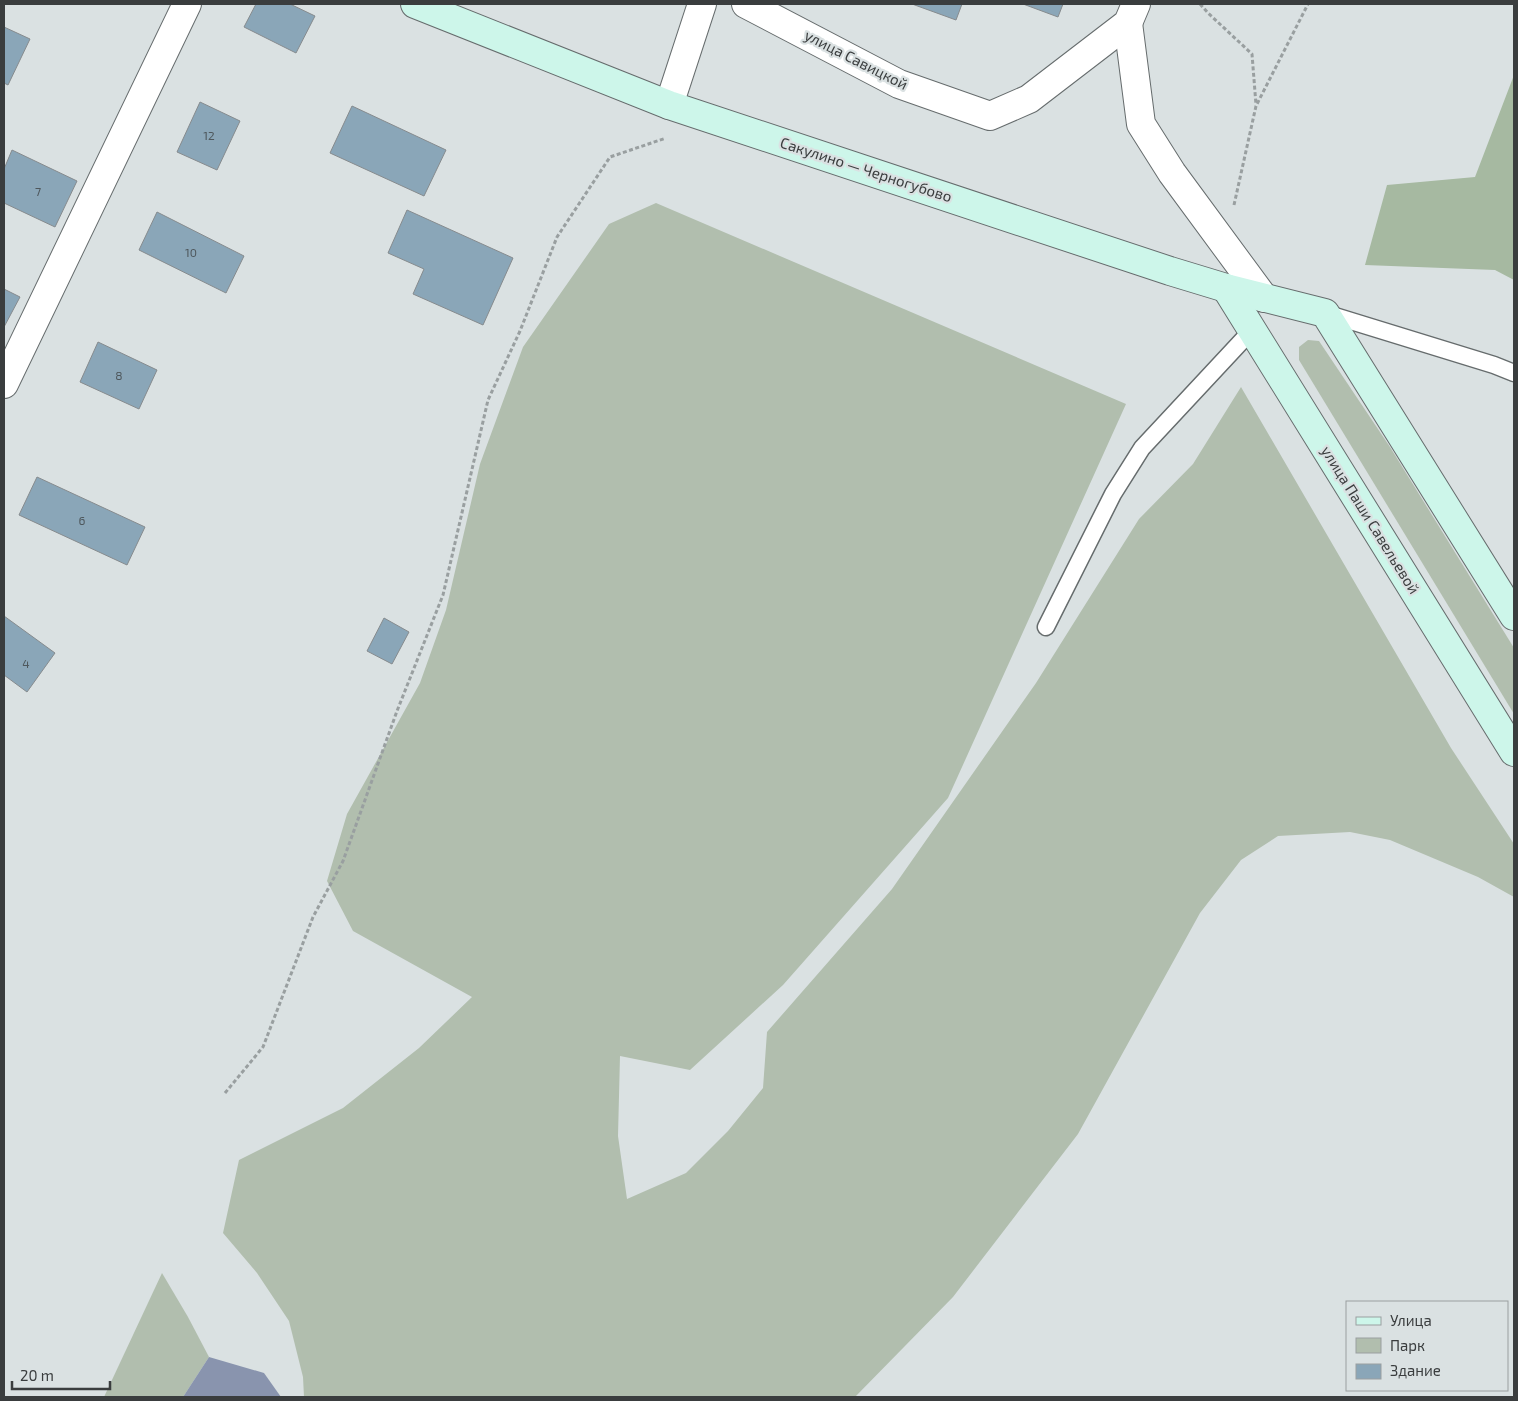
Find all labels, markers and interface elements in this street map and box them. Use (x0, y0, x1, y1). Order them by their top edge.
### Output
street label: улица Савицкой (801, 25, 911, 94)
house number: 12 (203, 128, 215, 142)
street label: Сакулино — Черногубово (778, 133, 954, 206)
house number: 7 (35, 184, 41, 198)
house number: 10 (185, 245, 197, 259)
house number: 8 (115, 368, 123, 382)
street label: улица Паши Савельевой (1317, 442, 1424, 597)
house number: 6 (79, 513, 86, 527)
house number: 4 (22, 656, 30, 670)
legend (1346, 1301, 1508, 1391)
text: Улица (1390, 1311, 1432, 1329)
text: Парк (1390, 1336, 1425, 1354)
scale bar (12, 1358, 110, 1390)
text: Здание (1390, 1361, 1441, 1379)
text: 20 m (20, 1366, 54, 1384)

